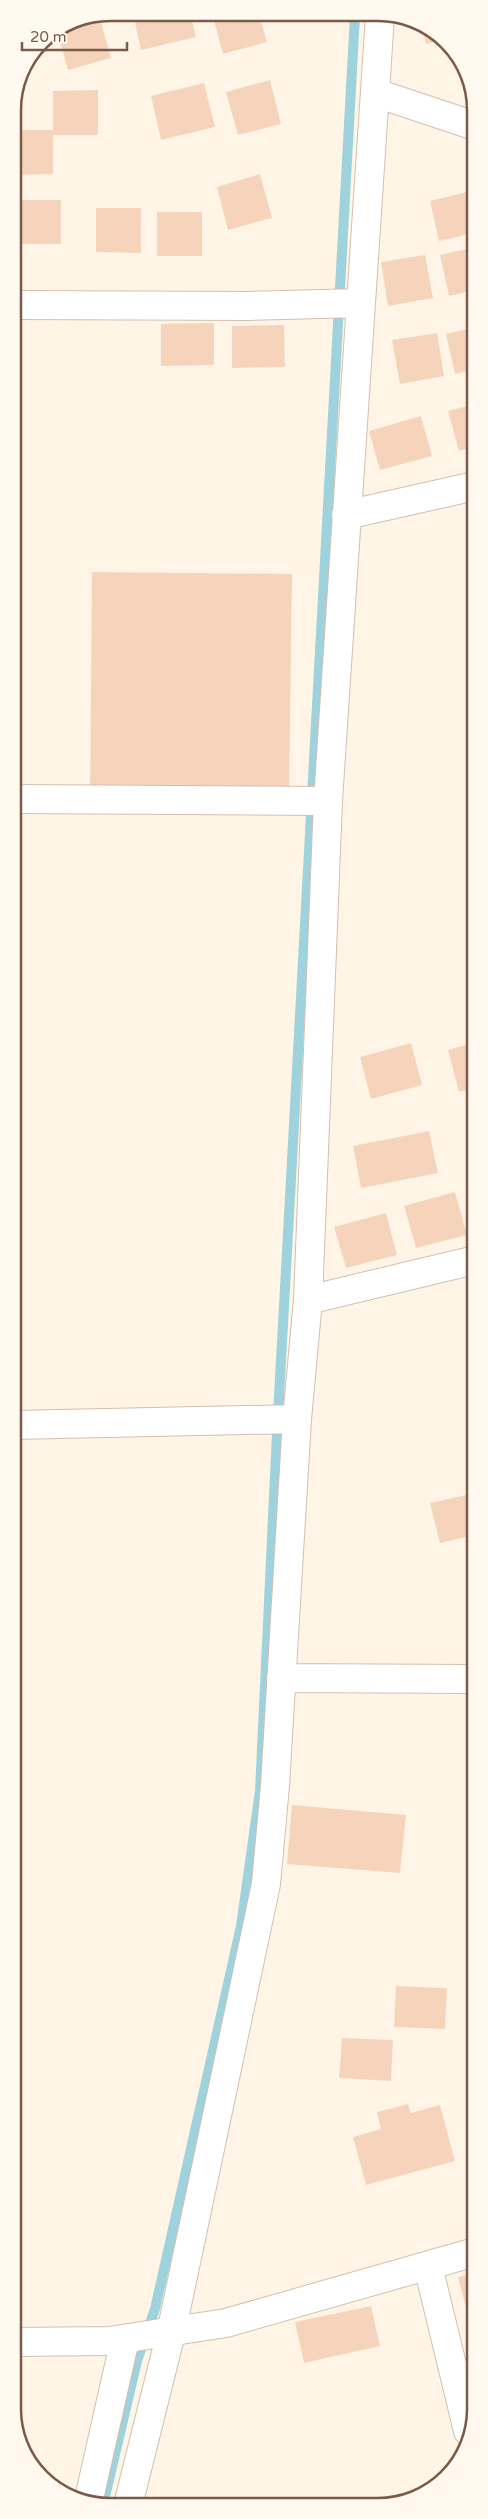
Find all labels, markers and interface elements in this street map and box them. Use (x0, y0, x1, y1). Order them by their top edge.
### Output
scale bar (22, 20, 128, 52)
text: 20 m (30, 28, 67, 46)

